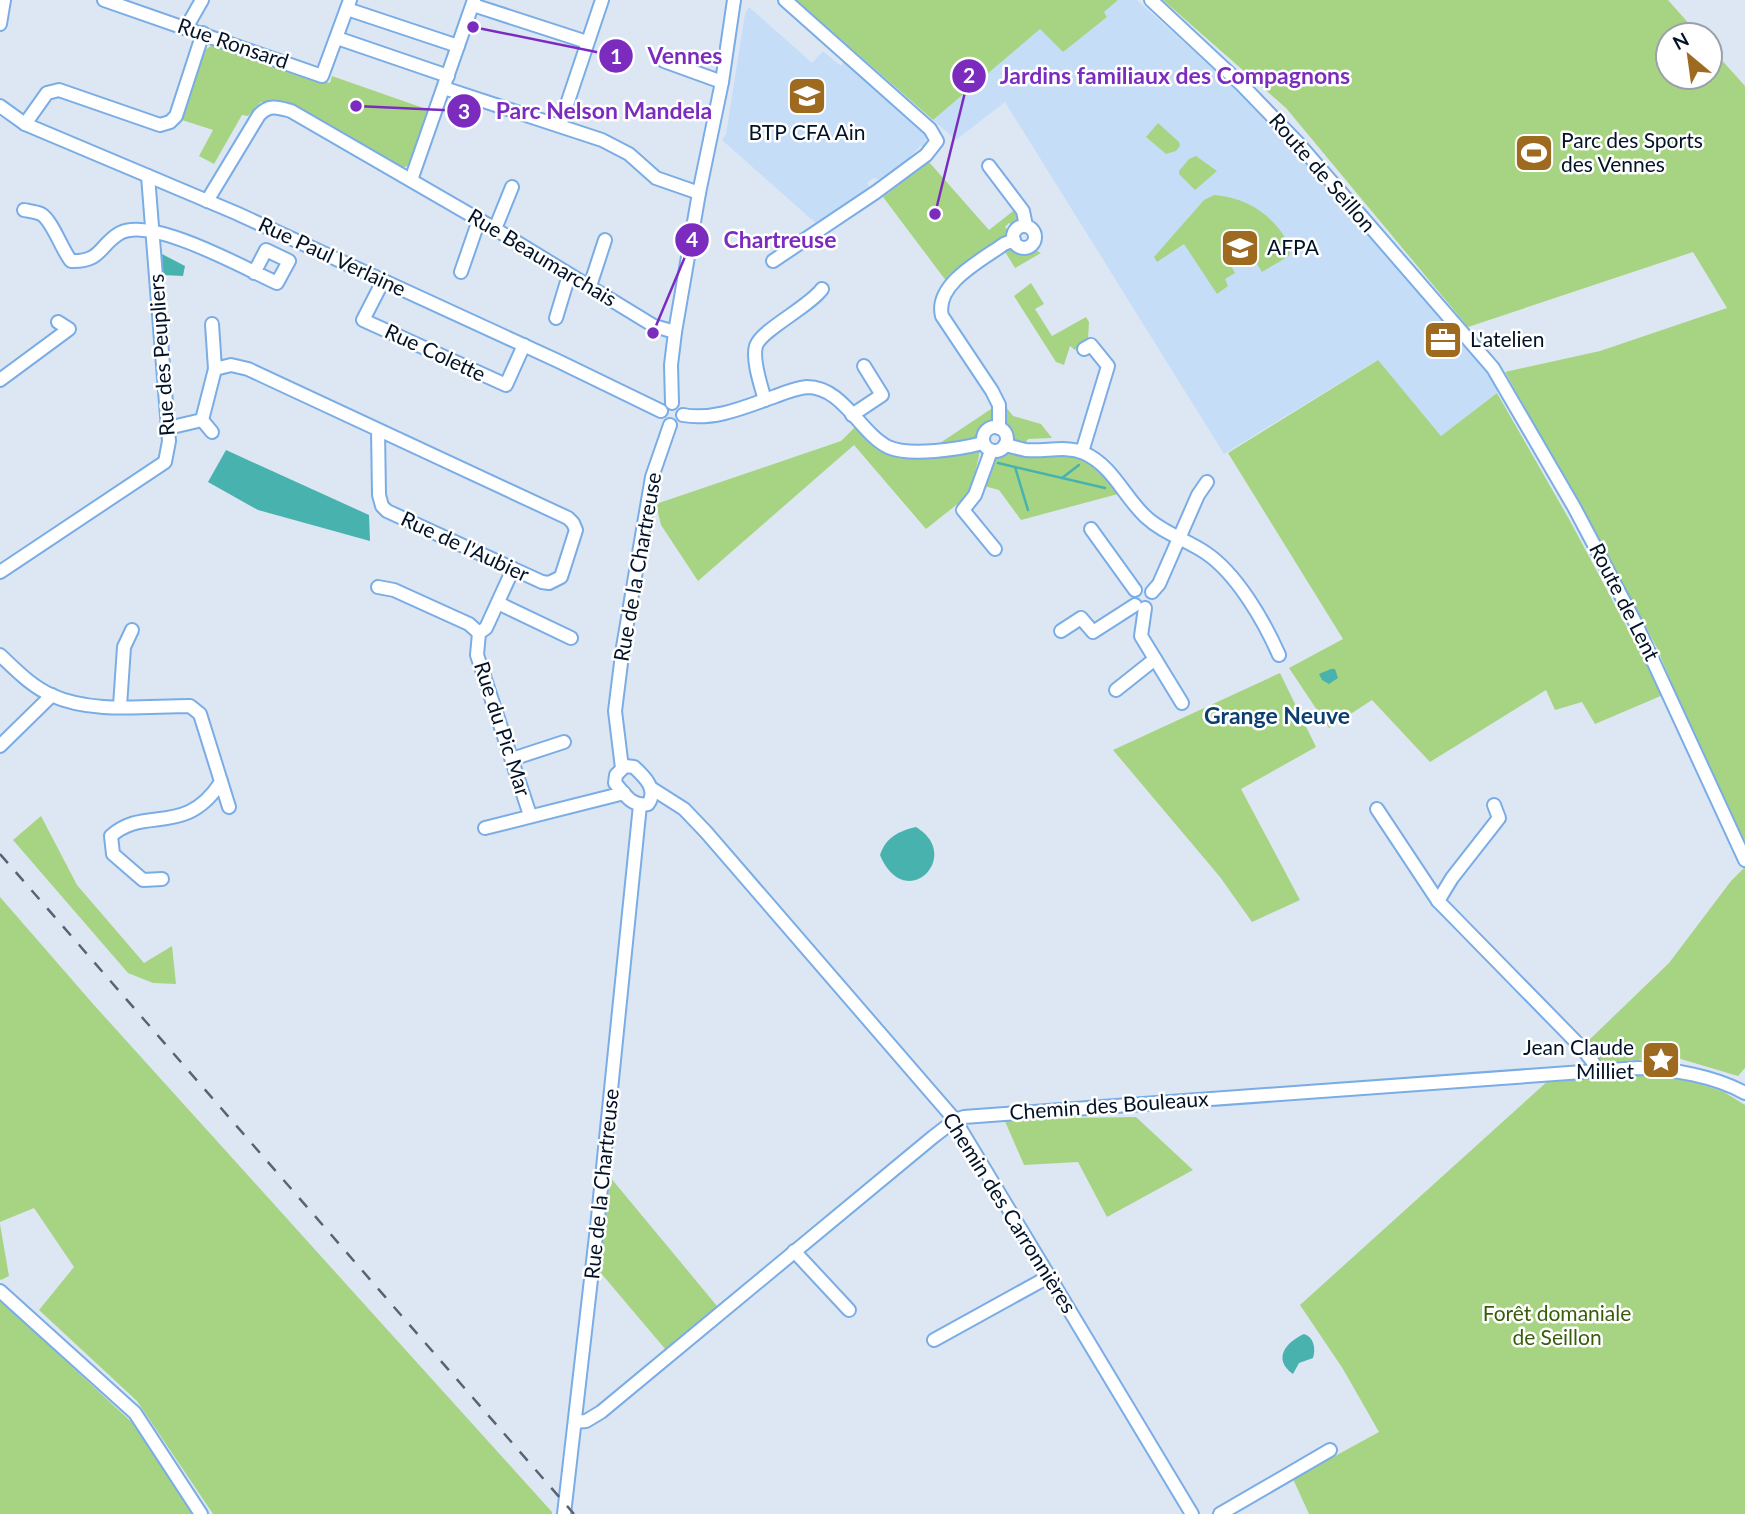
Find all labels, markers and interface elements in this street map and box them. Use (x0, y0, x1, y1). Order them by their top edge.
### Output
street label: Rue Ronsard (175, 12, 292, 73)
north arrow (1654, 21, 1724, 91)
text: N (1669, 27, 1692, 54)
callout: Vennes (598, 34, 736, 78)
text: Vennes (647, 41, 722, 69)
text: 1 (610, 43, 622, 68)
callout: Jardins familiaux des Compagnons (951, 54, 1364, 98)
text: Jardins familiaux des Compagnons (1000, 61, 1350, 89)
text: 2 (963, 62, 975, 87)
school or university icon: BTP CFA Ain (786, 75, 828, 117)
callout: Parc Nelson Mandela (447, 89, 726, 133)
text: Parc Nelson Mandela (496, 96, 712, 124)
text: 3 (458, 98, 470, 123)
street label: Route de Seillon (1265, 107, 1382, 237)
place label: BTP CFA Ain (749, 119, 865, 144)
place label: Parc des Sports des Vennes (1561, 127, 1703, 176)
sports icon: Parc des Sports des Vennes (1513, 132, 1555, 174)
street label: Rue Beaumarchais (464, 203, 622, 311)
street label: Rue Paul Verlaine (255, 211, 410, 301)
callout: Chartreuse (674, 218, 850, 262)
text: Chartreuse (724, 225, 836, 253)
text: 4 (686, 226, 698, 251)
school or university icon: AFPA (1219, 227, 1261, 269)
place label: AFPA (1267, 234, 1320, 259)
street label: Rue des Peupliers (142, 273, 179, 437)
street label: Rue Colette (381, 317, 490, 386)
office icon: L'atelien (1422, 319, 1464, 361)
place label: L'atelien (1470, 326, 1544, 351)
street label: Rue de la Chartreuse (608, 470, 665, 663)
street label: Rue de l'Aubier (398, 505, 534, 586)
street label: Route de Lent (1585, 538, 1666, 665)
street label: Rue du Pic Mar (470, 658, 537, 799)
district label: Grange Neuve (1204, 701, 1350, 729)
place label: Jean Claude Milliet (1523, 1034, 1634, 1083)
place icon: Jean Claude Milliet (1640, 1039, 1682, 1081)
street label: Chemin des Bouleaux (1009, 1085, 1210, 1124)
street label: Rue de la Chartreuse (578, 1087, 623, 1280)
street label: Chemin des Carronnières (938, 1107, 1082, 1317)
park label: Forêt domaniale de Seillon (1483, 1300, 1631, 1349)

